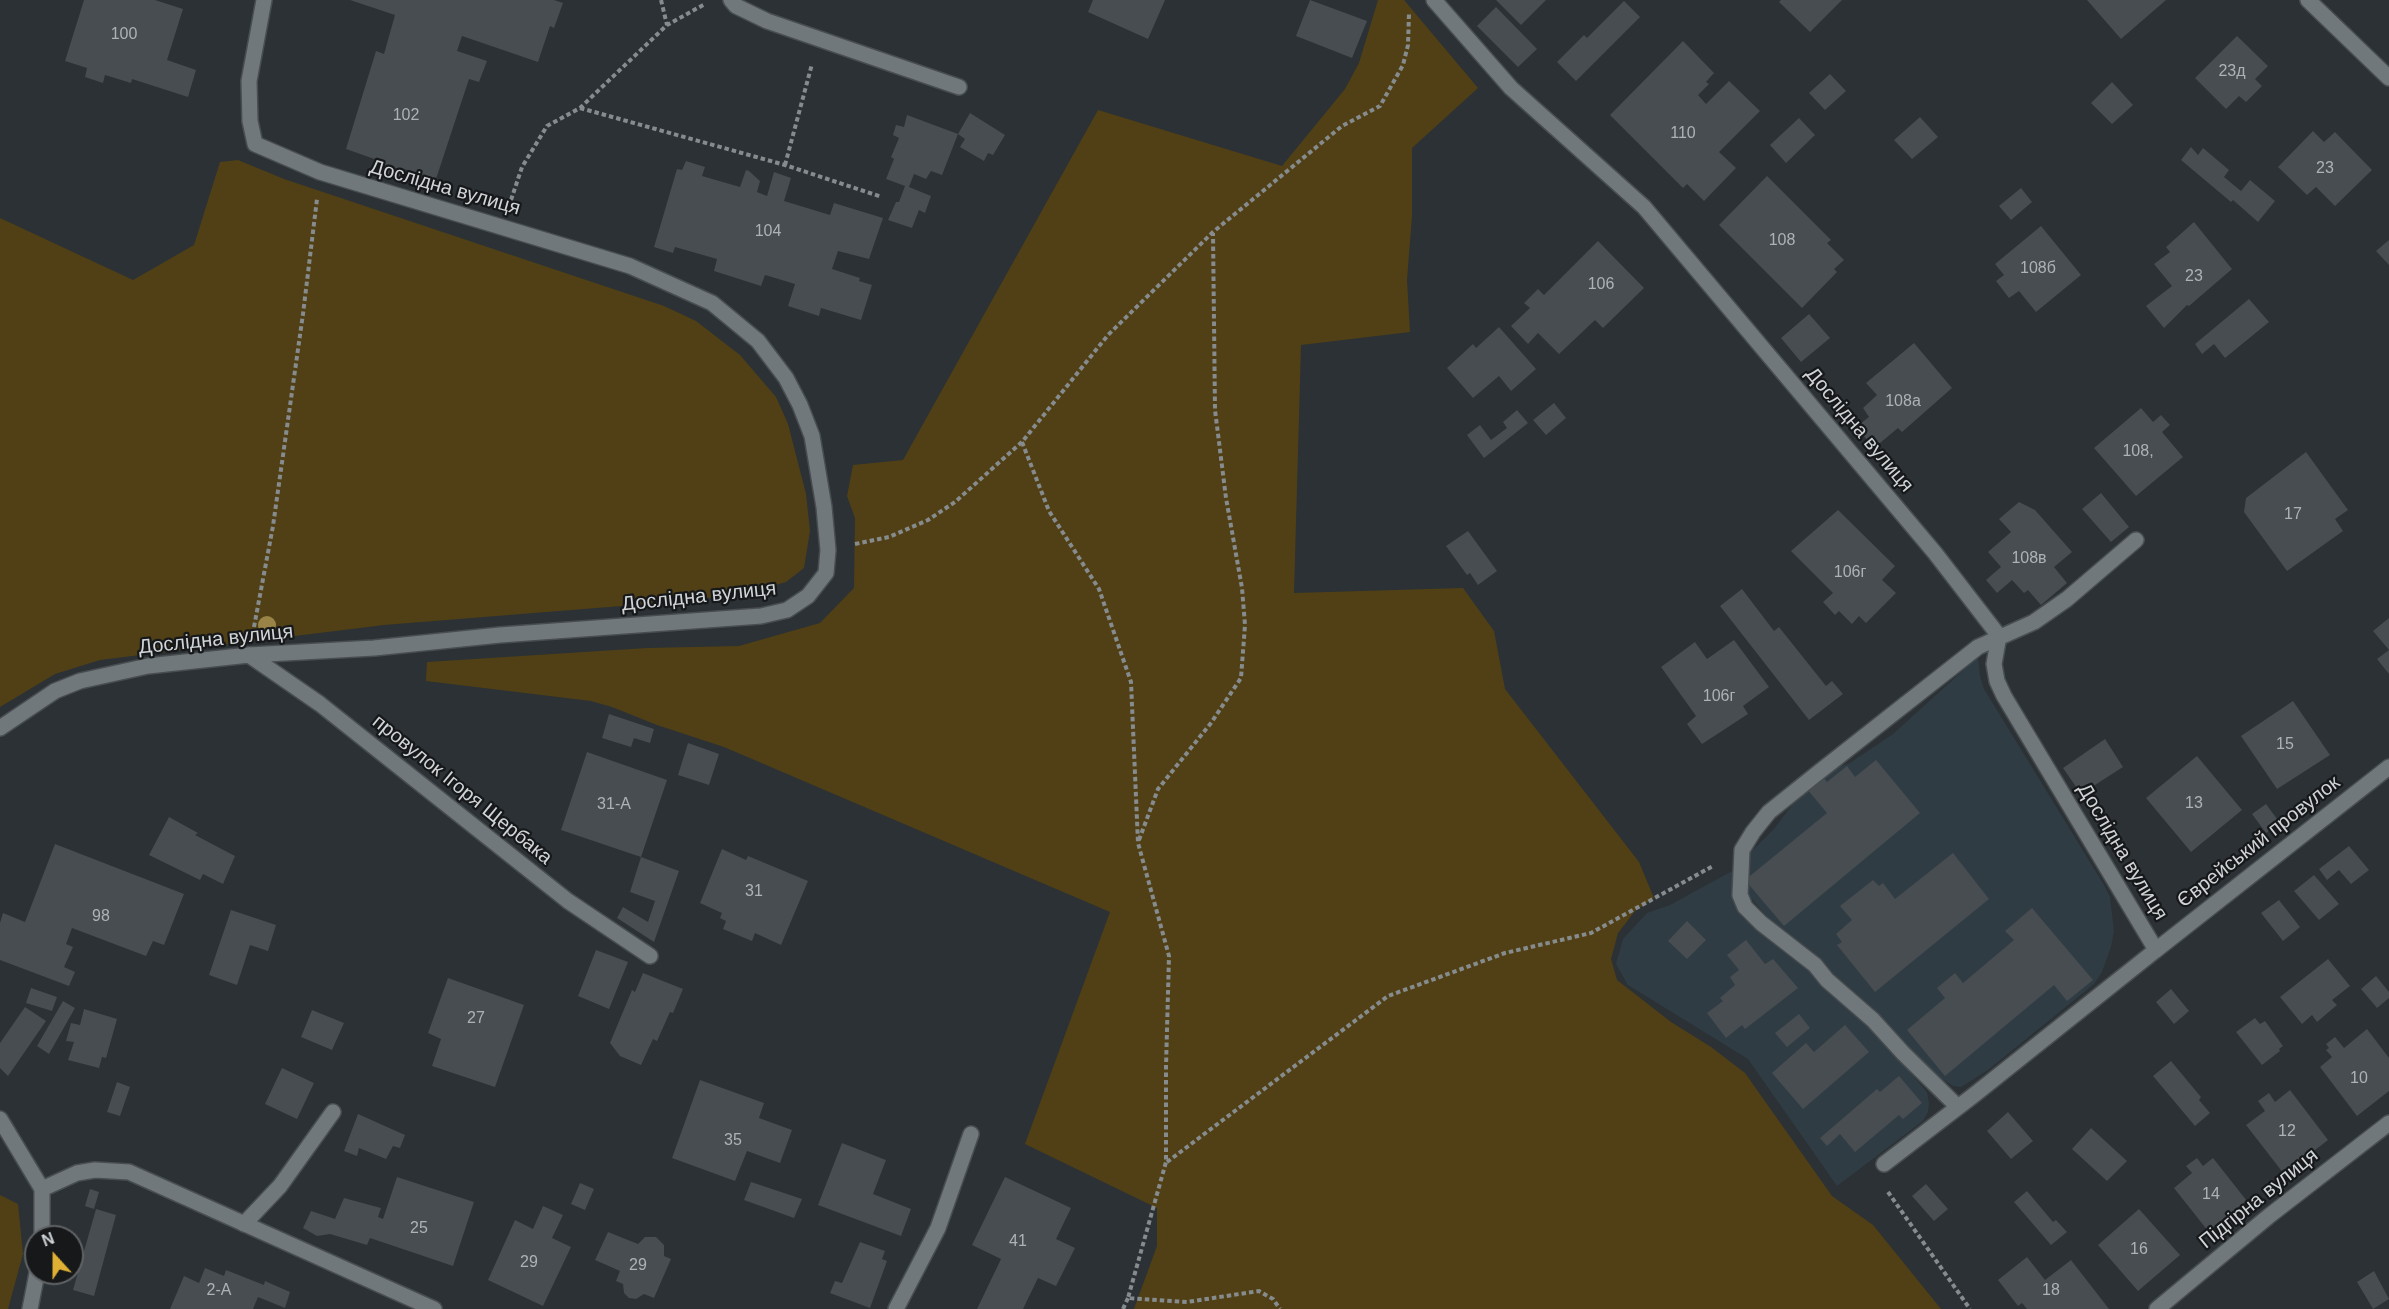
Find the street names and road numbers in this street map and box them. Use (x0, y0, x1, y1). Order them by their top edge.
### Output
street label: Дослідна вулиця (367, 155, 523, 221)
street label: Дослідна вулиця (1800, 363, 1918, 497)
street label: Дослідна вулиця (621, 577, 777, 617)
street label: Дослідна вулиця (138, 620, 294, 660)
street label: провулок Ігоря Щербака (367, 710, 557, 870)
street label: Єврейський провулок (2173, 771, 2345, 913)
street label: Дослідна вулиця (2072, 779, 2172, 925)
street label: Підгірна вулиця (2195, 1144, 2323, 1254)

